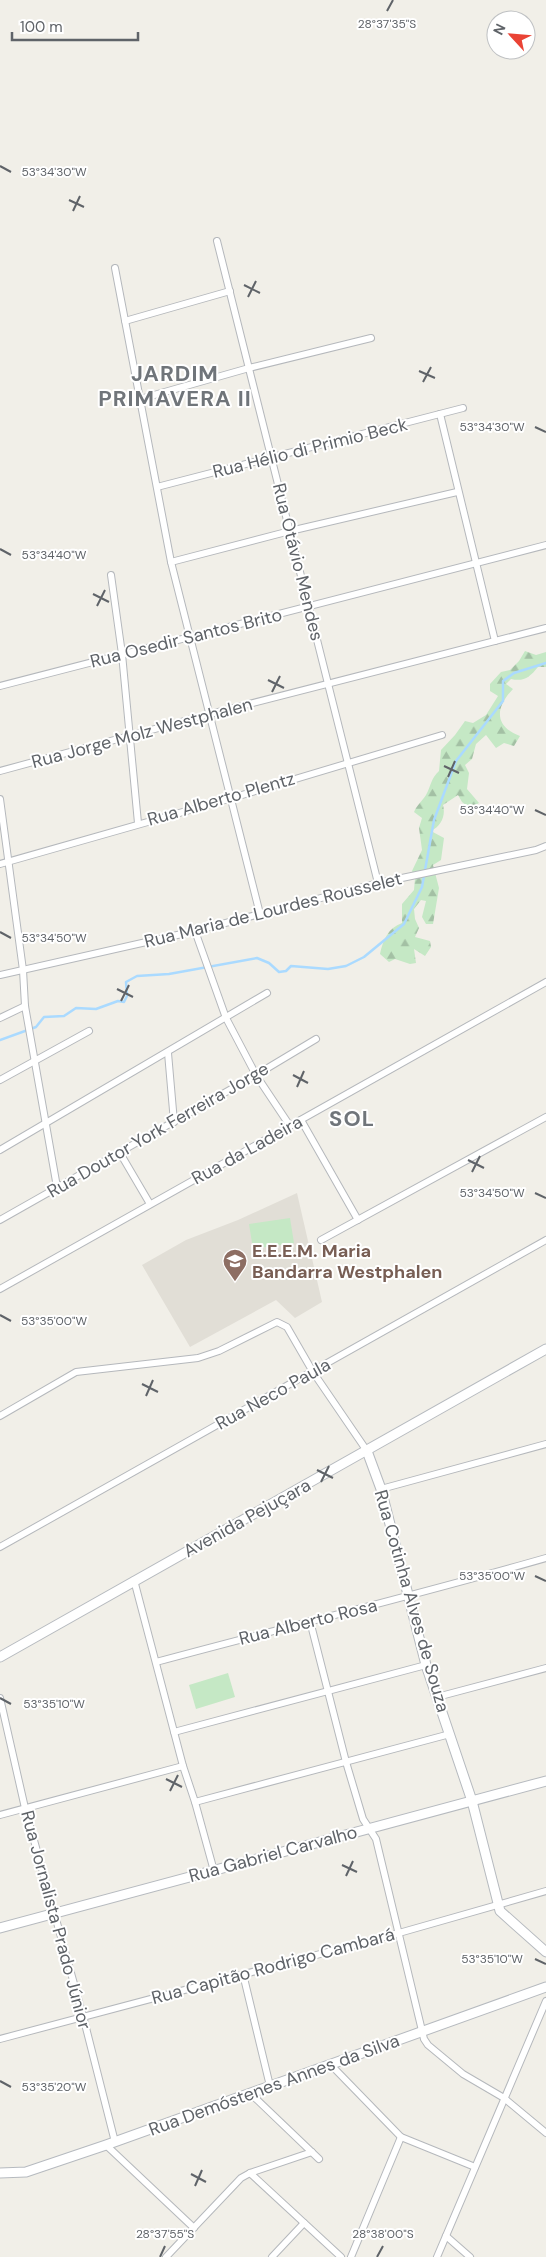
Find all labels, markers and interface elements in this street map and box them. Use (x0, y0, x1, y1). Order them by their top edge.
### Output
scale bar (12, 10, 139, 42)
north arrow (486, 10, 536, 60)
text: 28°37'35"S (358, 16, 416, 32)
text: 100 m (20, 17, 63, 37)
text: N (489, 21, 510, 38)
text: 53°34'30"W (21, 164, 87, 180)
district label: JARDIM PRIMAVERA II (98, 359, 252, 413)
street label: Rua Hélio di Primio Beck (210, 412, 410, 484)
text: 53°34'30"W (459, 419, 525, 435)
street label: Rua Otávio Mendes (267, 481, 329, 643)
text: 53°34'40"W (22, 547, 87, 563)
street label: Rua Osedir Santos Brito (88, 603, 284, 673)
street label: Rua Jorge Molz Westphalen (29, 692, 255, 774)
street label: Rua Alberto Plentz (145, 766, 297, 832)
text: 53°34'40"W (460, 802, 525, 818)
street label: Rua Maria de Lourdes Rousselet (142, 866, 404, 954)
text: 53°34'50"W (21, 930, 87, 946)
street label: Rua Doutor York Ferreira Jorge (43, 1057, 273, 1203)
district label: SOL (329, 1104, 375, 1133)
street label: Rua da Ladeira (187, 1110, 307, 1190)
text: 53°34'50"W (459, 1185, 525, 1201)
place label: E.E.E.M. Maria Bandarra Westphalen (252, 1239, 442, 1284)
school or university icon: E.E.E.M. Maria Bandarra Westphalen (222, 1248, 248, 1282)
text: 53°35'00"W (21, 1313, 87, 1329)
street label: Rua Neco Paula (211, 1352, 335, 1436)
street label: Avenida Pejuçara (179, 1473, 315, 1563)
street label: Rua Cotinha Alves de Souza (369, 1487, 455, 1715)
text: 53°35'00"W (459, 1568, 525, 1584)
street label: Rua Alberto Rosa (236, 1593, 380, 1651)
text: 53°35'10"W (23, 1696, 85, 1712)
street label: Rua Jornalista Prado Júnior (15, 1808, 97, 2032)
street label: Rua Gabriel Carvalho (186, 1820, 360, 1888)
street label: Rua Capitão Rodrigo Cambará (149, 1922, 397, 2010)
text: 53°35'10"W (461, 1951, 523, 1967)
street label: Rua Demóstenes Annes da Silva (145, 2028, 403, 2142)
text: 53°35'20"W (22, 2079, 87, 2095)
text: 28°37'55"S (136, 2226, 194, 2242)
text: 28°38'00"S (352, 2226, 414, 2242)

